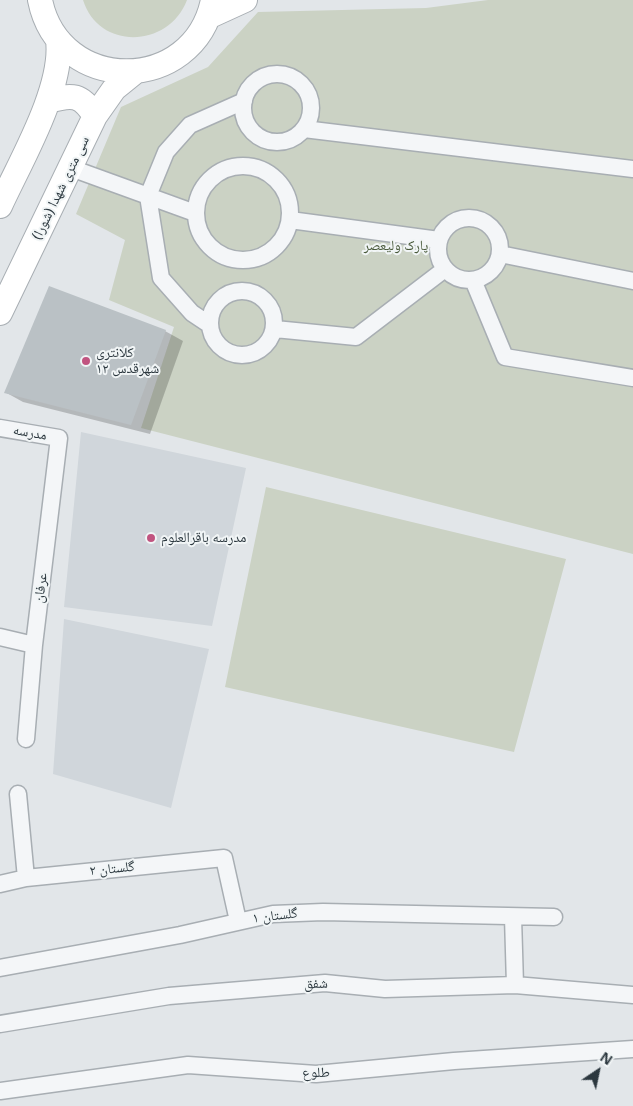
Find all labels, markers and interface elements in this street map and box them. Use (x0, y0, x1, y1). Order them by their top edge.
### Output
street label: سی متری شهدا (شورا) (29, 134, 93, 242)
park label: پارک ولیعصر (364, 238, 428, 254)
place label: کلانتری ۱۲ شهرقدس (96, 345, 159, 378)
marker: کلانتری ۱۲ شهرقدس (80, 355, 92, 367)
street label: مدرسه (12, 422, 48, 444)
place label: مدرسه باقرالعلوم (161, 530, 246, 546)
marker: مدرسه باقرالعلوم (145, 532, 157, 544)
street label: عرفان (31, 572, 51, 604)
street label: گلستان ۲ (89, 858, 135, 880)
street label: گلستان ۱ (252, 905, 298, 927)
street label: شفق (304, 975, 328, 993)
north arrow (573, 1046, 623, 1096)
text: N (597, 1047, 617, 1069)
street label: طلوع (302, 1064, 330, 1082)

